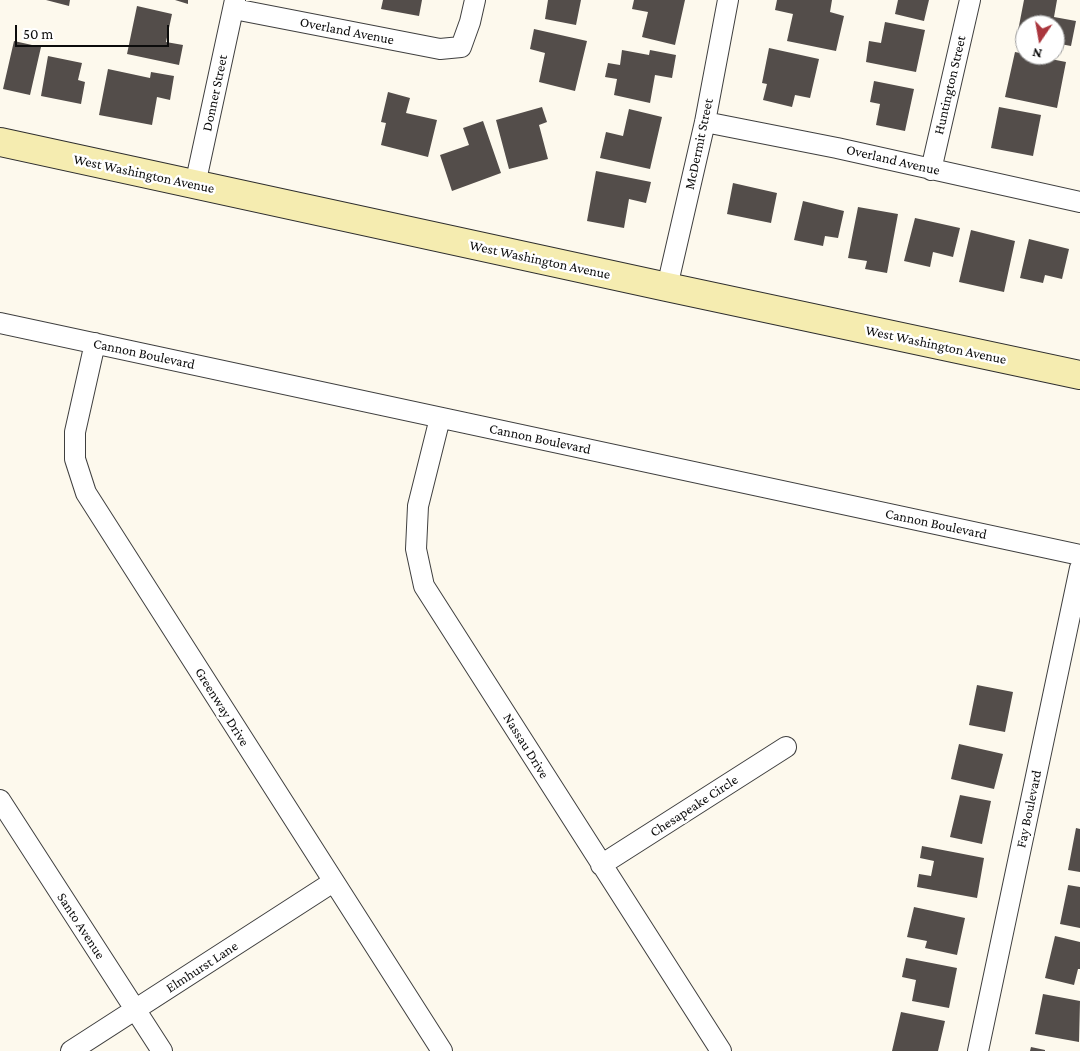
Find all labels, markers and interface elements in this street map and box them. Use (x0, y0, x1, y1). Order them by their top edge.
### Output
street label: Overland Avenue (298, 14, 396, 48)
scale bar (18, 15, 171, 47)
north arrow (1015, 15, 1065, 65)
text: 50 m (23, 26, 53, 42)
street label: Huntington Street (930, 34, 970, 136)
text: N (1031, 45, 1043, 63)
street label: Donner Street (199, 53, 231, 133)
street label: McDermit Street (681, 97, 717, 191)
street label: Overland Avenue (845, 141, 941, 179)
street label: West Washington Avenue (72, 151, 216, 197)
street label: West Washington Avenue (468, 237, 612, 283)
street label: West Washington Avenue (864, 322, 1008, 368)
street label: Cannon Boulevard (92, 335, 196, 373)
street label: Cannon Boulevard (488, 420, 592, 458)
street label: Cannon Boulevard (884, 505, 988, 543)
street label: Greenway Drive (191, 665, 253, 749)
street label: Nassau Drive (499, 710, 553, 782)
street label: Fay Boulevard (1013, 769, 1045, 849)
street label: Chesapeake Circle (647, 771, 741, 841)
street label: Santo Avenue (53, 890, 109, 962)
street label: Elmhurst Lane (163, 938, 241, 996)

